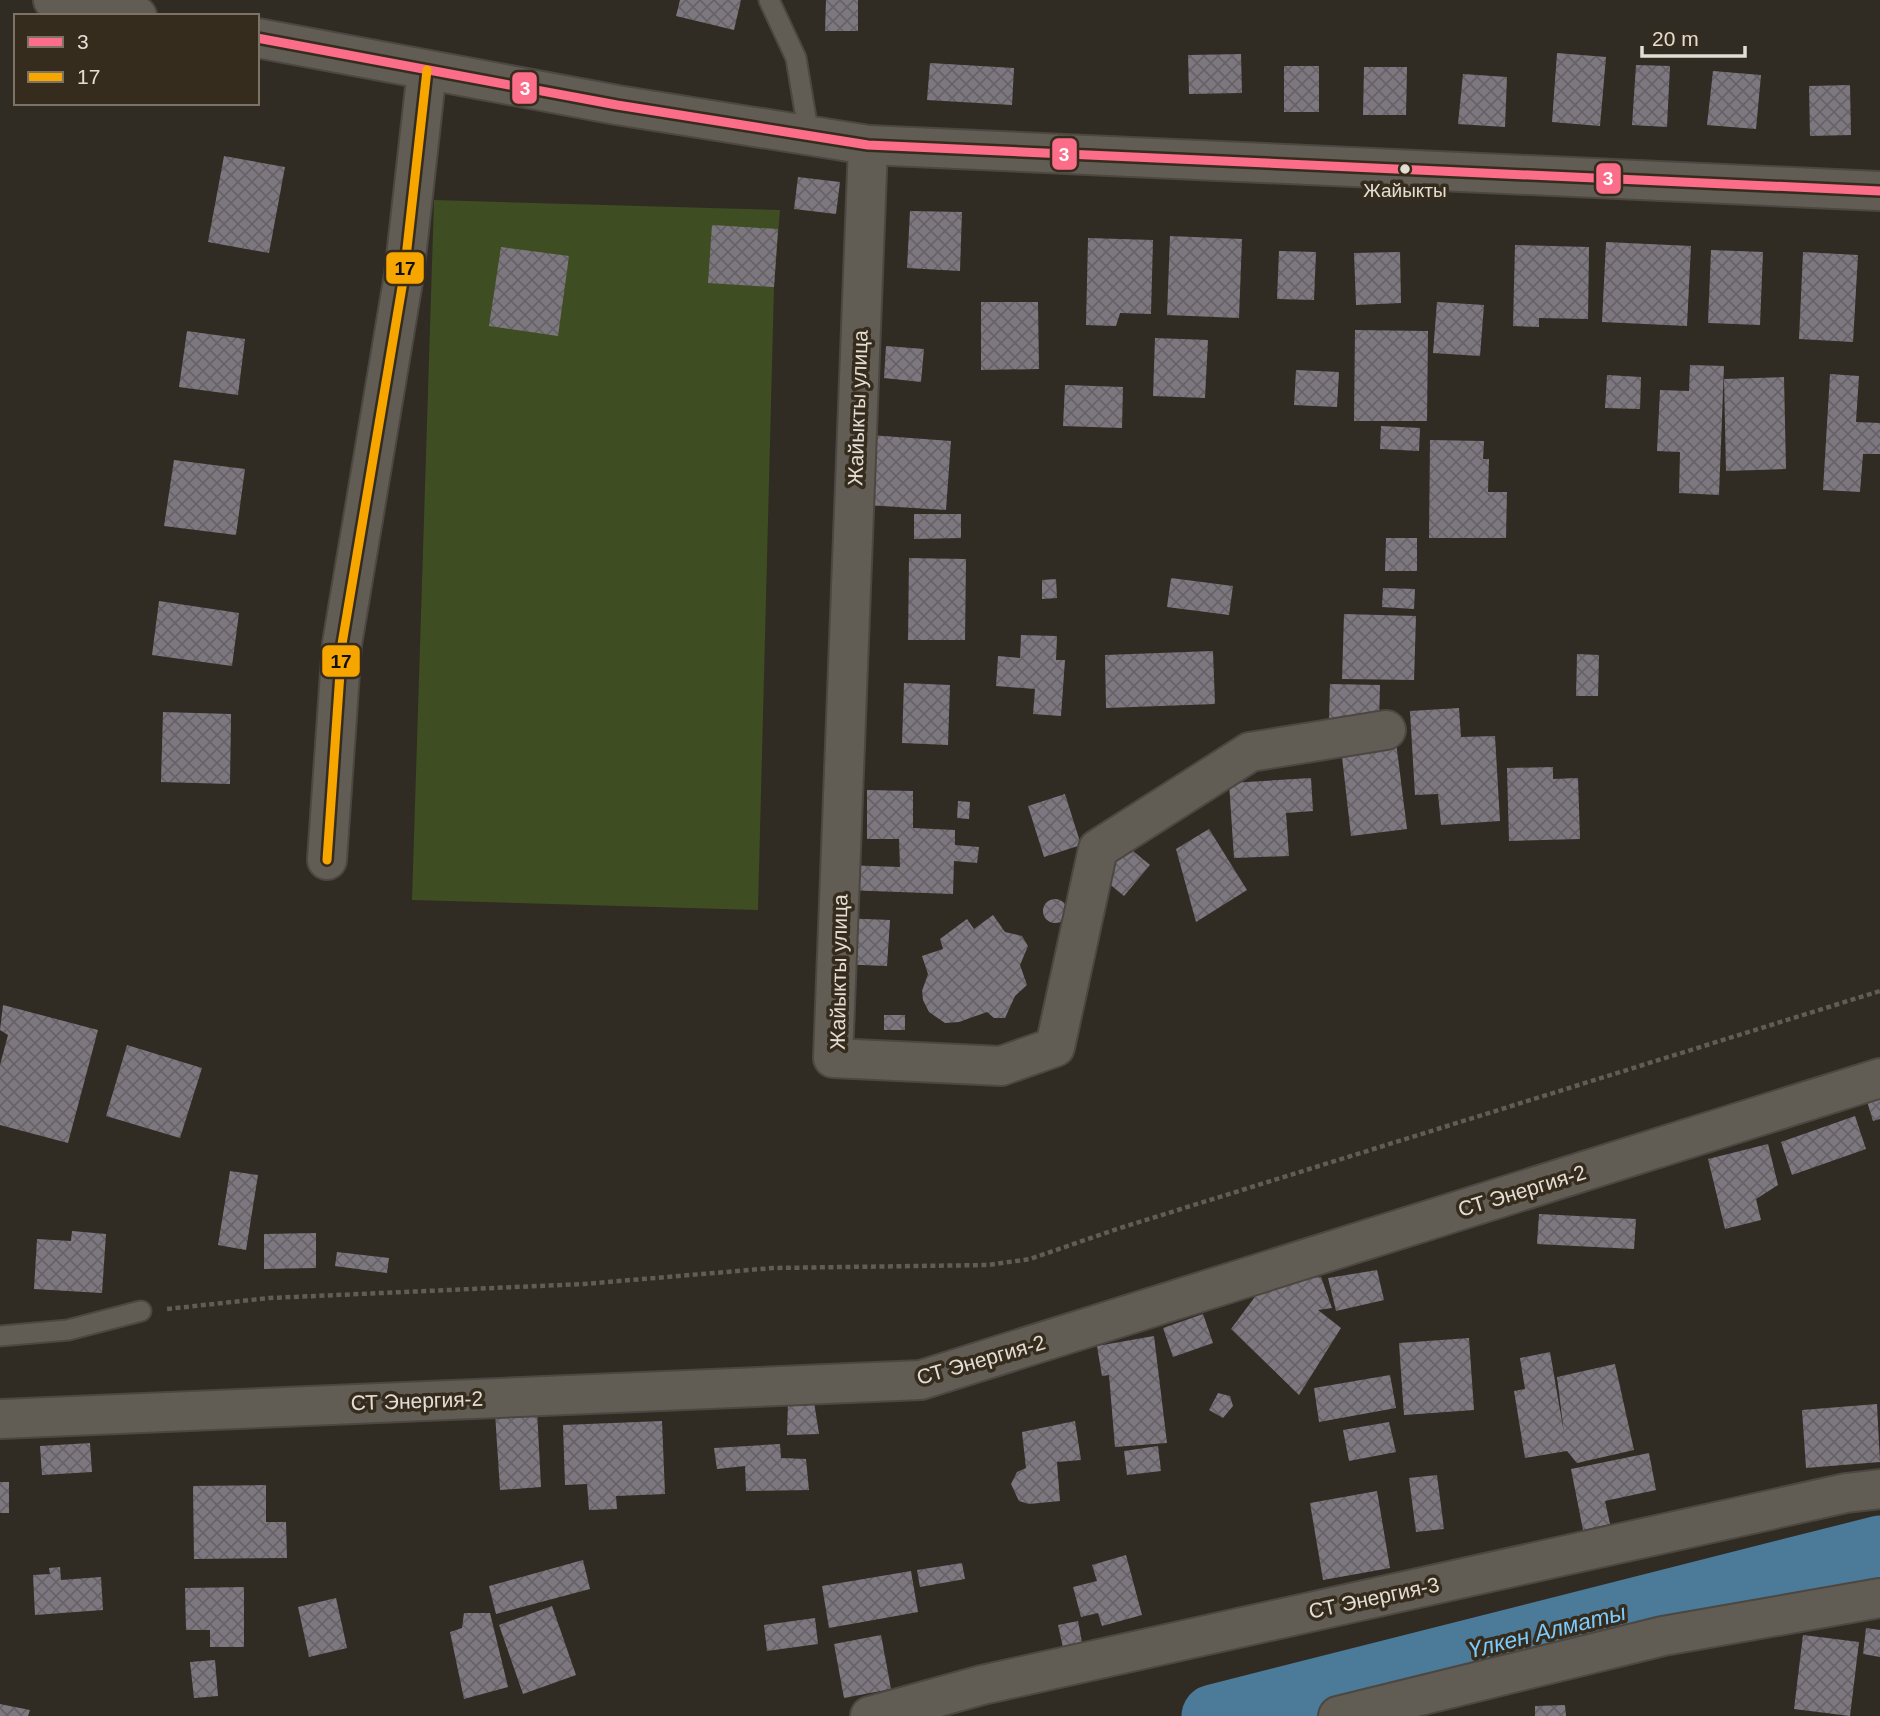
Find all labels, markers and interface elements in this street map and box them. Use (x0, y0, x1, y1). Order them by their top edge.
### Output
legend (14, 14, 259, 105)
scale bar (1642, 14, 1745, 58)
text: 20 m (1652, 27, 1699, 50)
text: 3 (77, 30, 89, 53)
text: 17 (77, 65, 100, 88)
line badge: 3 (511, 71, 538, 105)
text: 3 (520, 78, 530, 99)
line badge: 3 (1051, 137, 1078, 171)
text: 3 (1059, 144, 1069, 165)
marker: Жайыкты (1398, 162, 1412, 176)
line badge: 3 (1595, 162, 1622, 195)
text: 3 (1603, 168, 1613, 189)
place label: Жайыкты (1363, 180, 1447, 201)
line badge: 17 (385, 251, 425, 285)
text: 17 (394, 258, 416, 279)
street label: Жайыкты улица (843, 329, 872, 486)
line badge: 17 (321, 644, 361, 678)
text: 17 (330, 651, 352, 672)
street label: Жайыкты улица (826, 894, 851, 1050)
street label: СТ Энергия-2 (1455, 1160, 1589, 1221)
street label: СТ Энергия-2 (914, 1330, 1048, 1389)
street label: СТ Энергия-2 (350, 1387, 484, 1414)
street label: СТ Энергия-3 (1307, 1572, 1441, 1623)
water label: Үлкен Алматы (1466, 1599, 1629, 1663)

